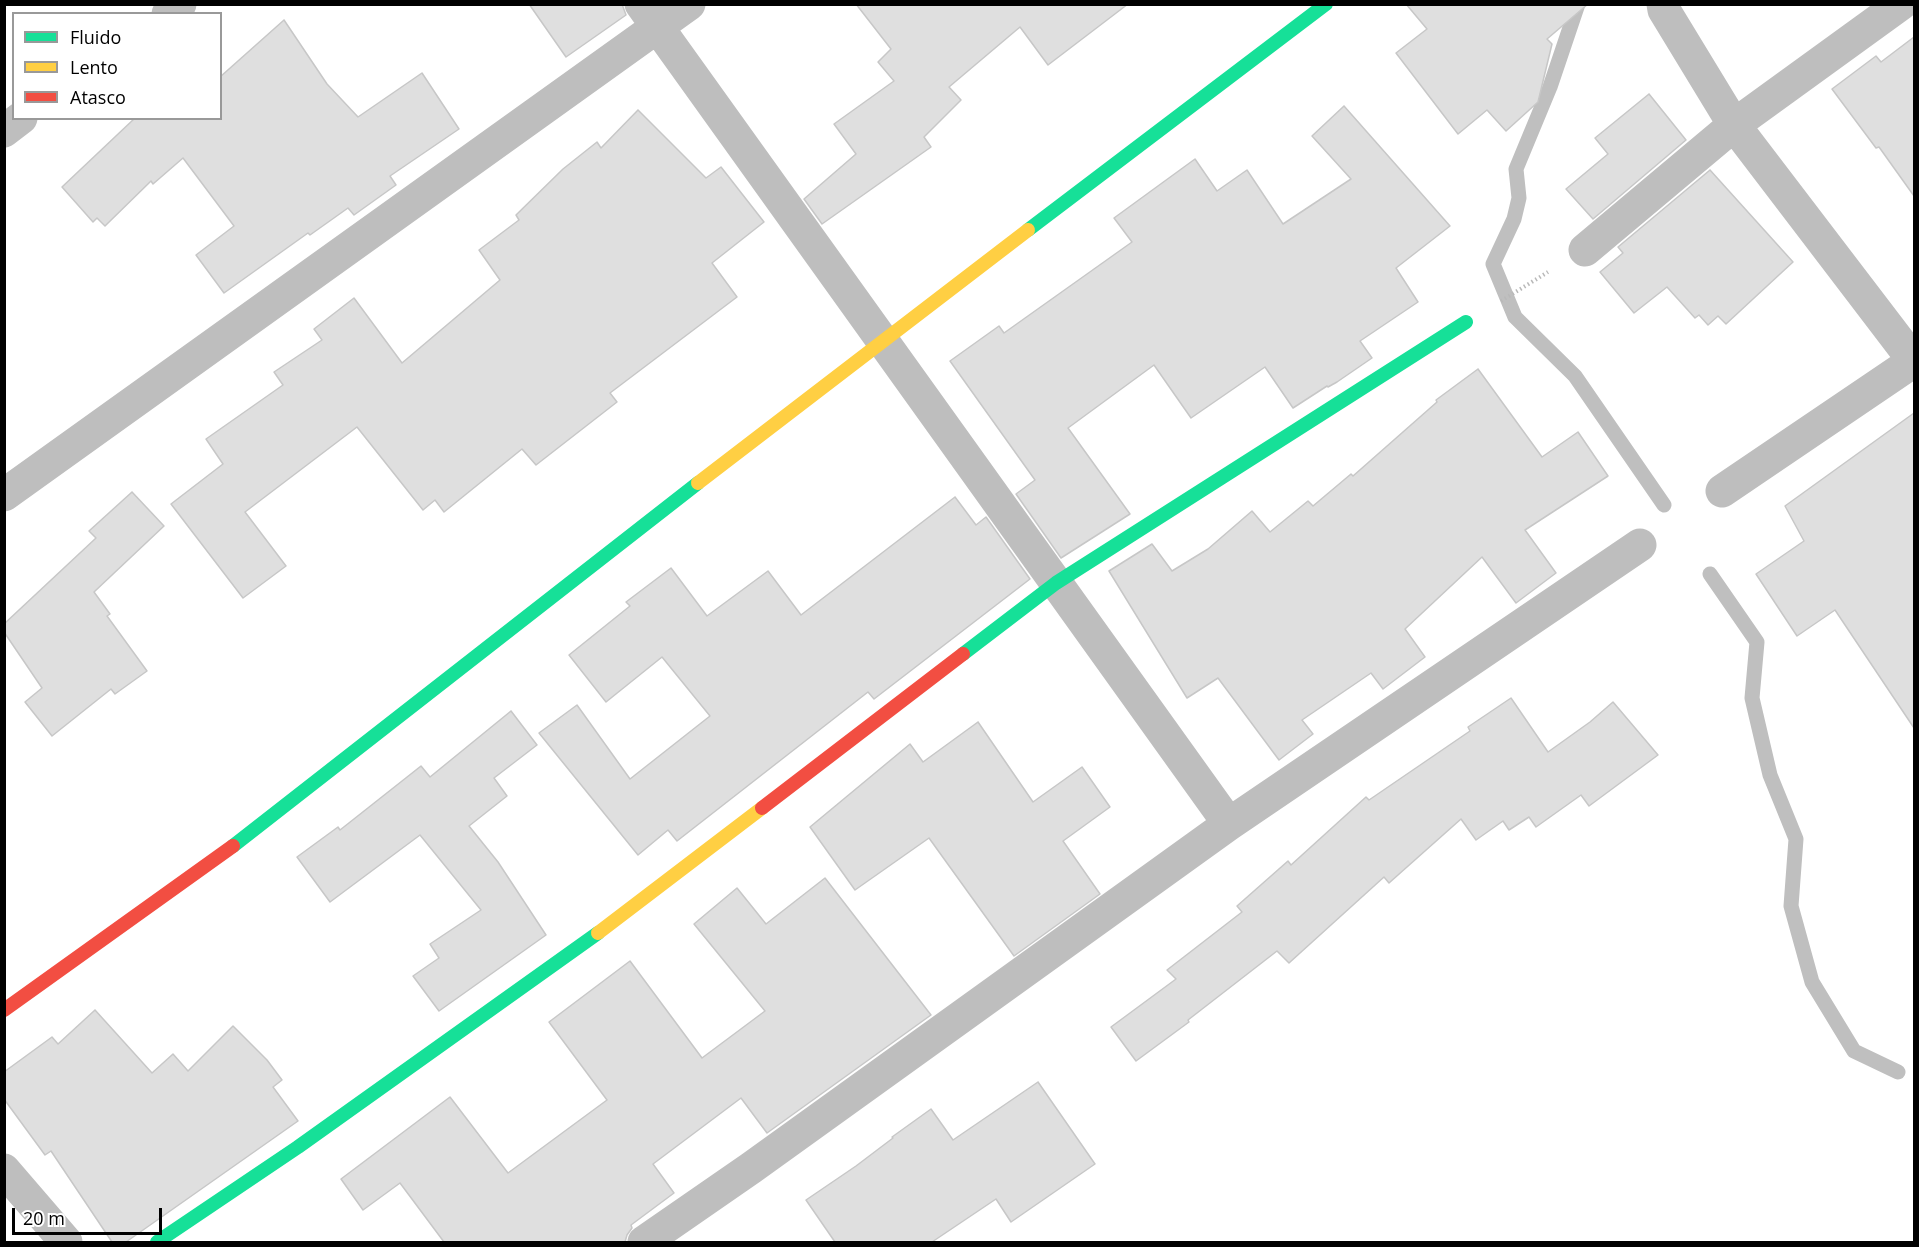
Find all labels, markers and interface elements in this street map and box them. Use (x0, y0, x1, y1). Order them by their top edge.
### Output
legend (12, 12, 222, 120)
text: Fluido (70, 25, 121, 49)
text: Lento (70, 55, 118, 79)
text: Atasco (70, 85, 126, 109)
scale bar (15, 1196, 165, 1234)
text: 20 m (23, 1206, 65, 1230)

